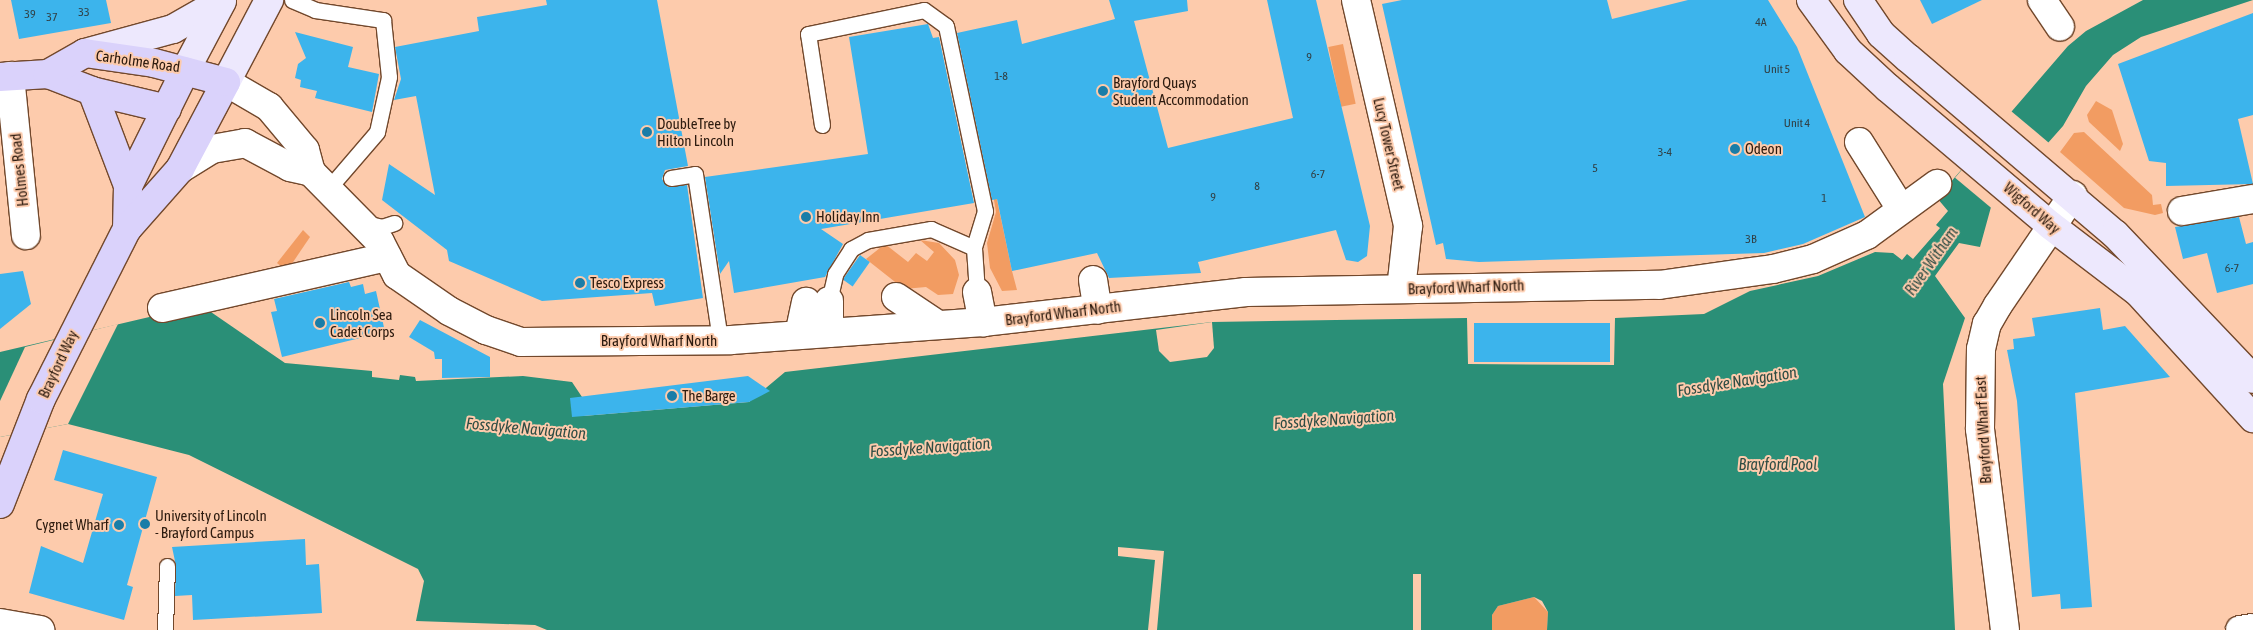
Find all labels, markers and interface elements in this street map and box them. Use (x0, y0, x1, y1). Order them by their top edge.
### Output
house number: 33 (78, 6, 90, 20)
house number: 39 (24, 8, 36, 22)
house number: 37 (46, 11, 58, 25)
house number: 4A (1755, 16, 1767, 30)
street label: Carholme Road (95, 46, 181, 76)
house number: 9 (1306, 51, 1312, 65)
house number: Unit 5 (1764, 63, 1790, 77)
house number: 1-8 (994, 70, 1008, 84)
place label: Brayford Quays Student Accommodation (1113, 73, 1249, 108)
marker: Brayford Quays Student Accommodation (1097, 85, 1109, 97)
street label: Lucy Tower Street (1370, 96, 1408, 192)
place label: DoubleTree by Hilton Lincoln (657, 114, 736, 149)
house number: Unit 4 (1784, 117, 1810, 131)
marker: DoubleTree by Hilton Lincoln (641, 126, 653, 138)
street label: Holmes Road (6, 133, 32, 207)
place label: Odeon (1745, 140, 1782, 158)
marker: Odeon (1729, 143, 1741, 155)
house number: 3-4 (1658, 146, 1672, 160)
house number: 5 (1592, 162, 1598, 176)
house number: 6-7 (1311, 168, 1325, 182)
street label: Wigford Way (2000, 179, 2064, 237)
house number: 8 (1254, 180, 1260, 194)
house number: 9 (1210, 191, 1216, 205)
house number: 1 (1821, 192, 1827, 206)
place label: Holiday Inn (816, 208, 880, 226)
marker: Holiday Inn (800, 211, 812, 223)
water label: River Witham (1901, 223, 1961, 299)
house number: 3B (1745, 233, 1757, 247)
house number: 6-7 (2225, 262, 2239, 276)
place label: Tesco Express (590, 274, 664, 292)
street label: Brayford Wharf North (1407, 276, 1525, 298)
marker: Tesco Express (574, 277, 586, 289)
street label: Brayford Wharf North (1004, 297, 1122, 329)
place label: Lincoln Sea Cadet Corps (330, 305, 395, 340)
marker: Lincoln Sea Cadet Corps (314, 317, 326, 329)
street label: Brayford Way (34, 327, 82, 401)
street label: Brayford Wharf North (601, 332, 717, 350)
water label: Fossdyke Navigation (1676, 362, 1798, 400)
street label: Brayford Wharf East (1971, 376, 1995, 484)
place label: The Barge (682, 387, 735, 405)
marker: The Barge (666, 390, 678, 402)
water label: Fossdyke Navigation (1273, 405, 1395, 433)
water label: Fossdyke Navigation (465, 413, 587, 443)
water label: Fossdyke Navigation (869, 433, 991, 461)
water label: Brayford Pool (1739, 454, 1817, 474)
place label: University of Lincoln - Brayford Campus (155, 506, 267, 541)
place label: Cygnet Wharf (36, 516, 109, 534)
marker: University of Lincoln - Brayford Campus (139, 518, 151, 530)
marker: Cygnet Wharf (113, 519, 125, 531)

